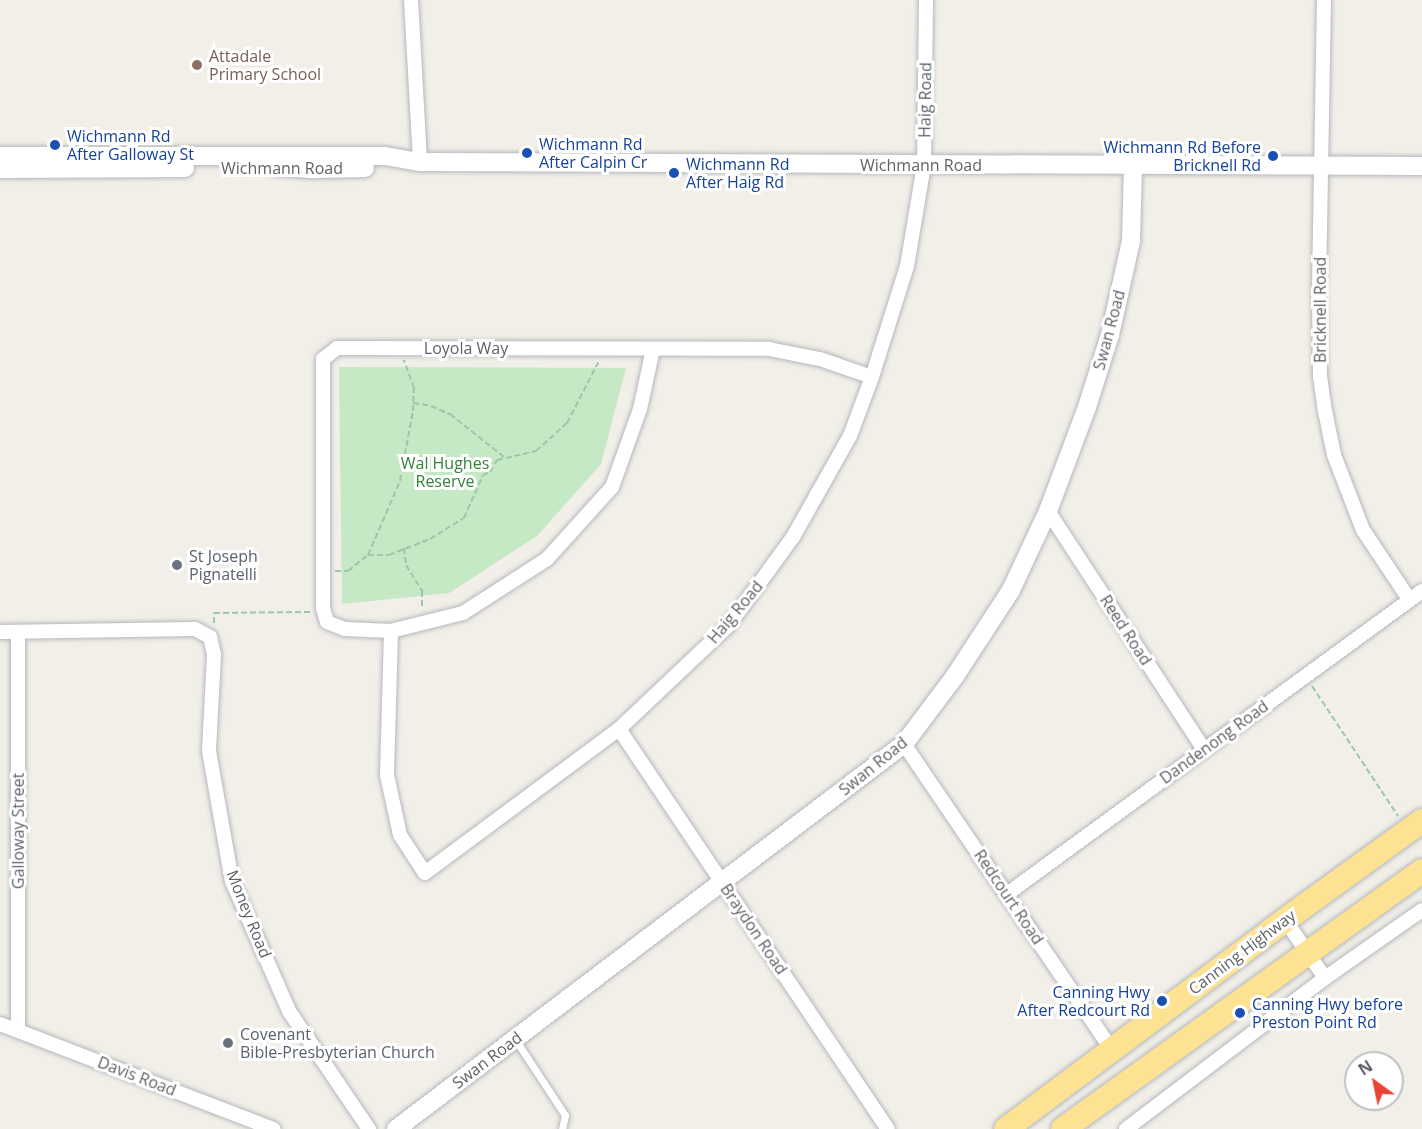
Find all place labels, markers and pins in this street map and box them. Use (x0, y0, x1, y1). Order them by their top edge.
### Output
place label: Attadale Primary School (209, 46, 321, 84)
marker: Attadale Primary School (190, 58, 204, 72)
place label: Wichmann Rd After Galloway St (67, 126, 194, 164)
place label: Wichmann Rd After Calpin Cr (539, 134, 647, 172)
place label: Wichmann Rd Before Bricknell Rd (1104, 137, 1261, 175)
marker: Wichmann Rd After Galloway St (48, 138, 62, 152)
marker: Wichmann Rd After Calpin Cr (520, 146, 534, 160)
marker: Wichmann Rd Before Bricknell Rd (1266, 149, 1280, 163)
place label: Wichmann Rd After Haig Rd (686, 154, 789, 192)
marker: Wichmann Rd After Haig Rd (667, 166, 681, 180)
place label: St Joseph Pignatelli (189, 546, 258, 584)
marker: St Joseph Pignatelli (170, 558, 184, 572)
place label: Canning Hwy After Redcourt Rd (1017, 982, 1150, 1020)
marker: Canning Hwy After Redcourt Rd (1155, 994, 1169, 1008)
place label: Canning Hwy before Preston Point Rd (1252, 994, 1403, 1032)
marker: Canning Hwy before Preston Point Rd (1233, 1006, 1247, 1020)
place label: Covenant Bible-Presbyterian Church (240, 1024, 435, 1062)
marker: Covenant Bible-Presbyterian Church (221, 1036, 235, 1050)

